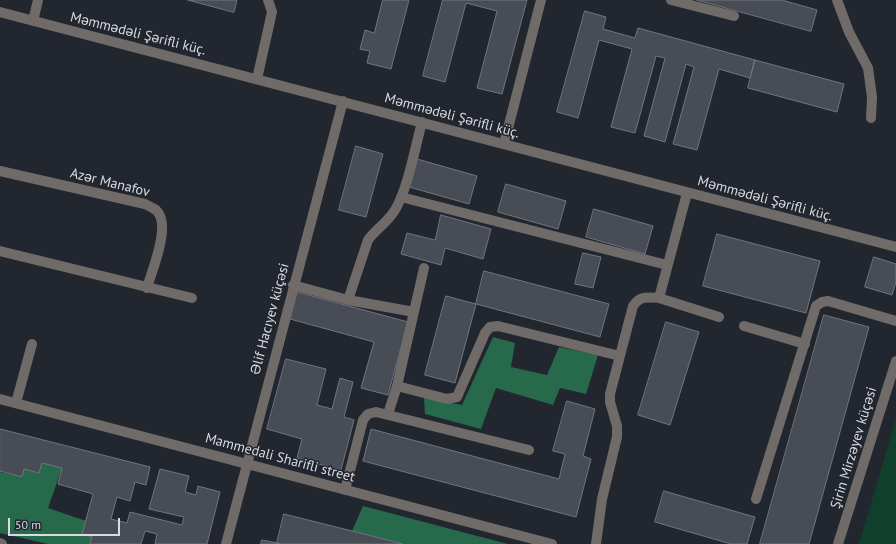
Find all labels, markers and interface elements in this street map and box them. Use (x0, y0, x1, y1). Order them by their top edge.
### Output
street label: Məmmədəli Şərifli küç. (68, 9, 208, 59)
street label: Məmmədəli Şərifli küç. (383, 90, 521, 142)
street label: Azər Manafov (68, 165, 152, 201)
street label: Məmmədəli Şərifli küç. (696, 173, 834, 225)
street label: Əlif Hacıyev küçəsi (247, 261, 293, 377)
street label: Şirin Mirzəyev küçəsi (827, 385, 881, 511)
street label: Mammedali Sharifli street (203, 430, 357, 486)
scale bar (10, 510, 122, 536)
text: 50 m (15, 517, 41, 532)

